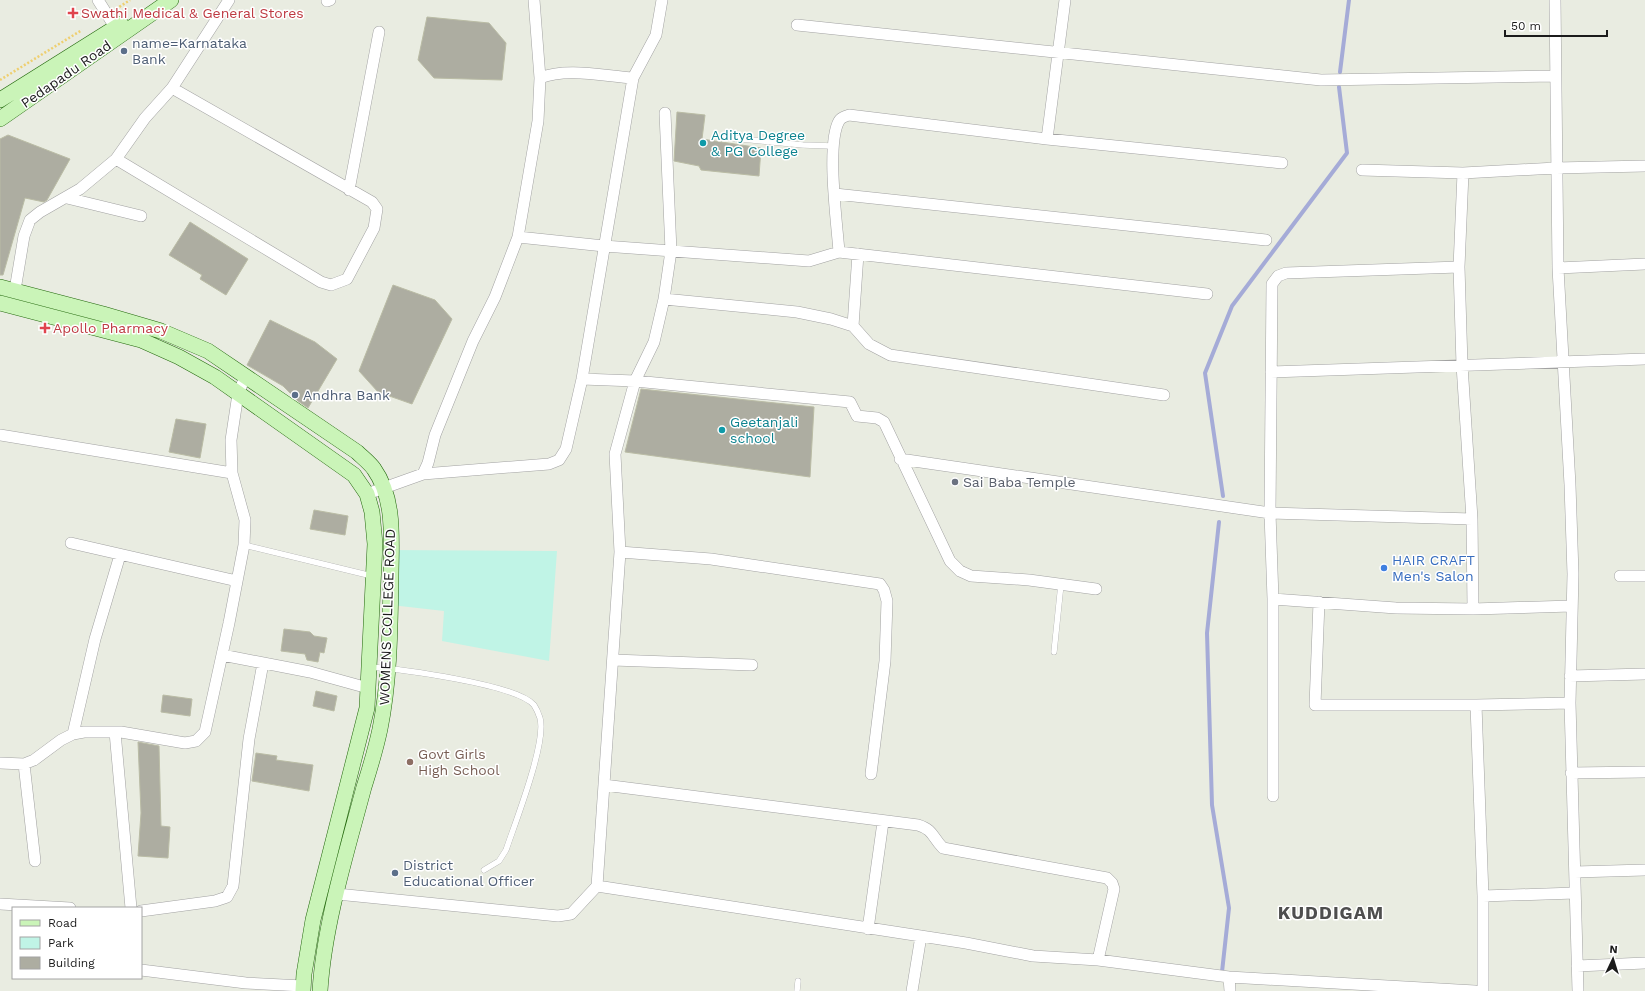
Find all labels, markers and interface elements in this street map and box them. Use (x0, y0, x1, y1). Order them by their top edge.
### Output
place label: Swathi Medical & General Stores (81, 5, 304, 21)
marker: Swathi Medical & General Stores (68, 8, 78, 18)
scale bar (1505, 12, 1607, 38)
text: 50 m (1511, 19, 1541, 33)
place label: name=Karnataka Bank (132, 35, 247, 67)
street label: Pedapadu Road (18, 37, 114, 111)
marker: name=Karnataka Bank (119, 46, 129, 56)
place label: Aditya Degree & PG College (711, 127, 805, 159)
marker: Aditya Degree & PG College (698, 138, 708, 148)
place label: Apollo Pharmacy (53, 320, 169, 336)
marker: Apollo Pharmacy (40, 323, 50, 333)
place label: Andhra Bank (303, 387, 390, 403)
marker: Andhra Bank (290, 390, 300, 400)
place label: Geetanjali school (730, 414, 798, 446)
marker: Geetanjali school (717, 425, 727, 435)
place label: Sai Baba Temple (963, 474, 1076, 490)
marker: Sai Baba Temple (950, 477, 960, 487)
street label: WOMENS COLLEGE ROAD (376, 528, 398, 706)
place label: HAIR CRAFT Men's Salon (1392, 552, 1475, 584)
marker: HAIR CRAFT Men's Salon (1379, 563, 1389, 573)
place label: Govt Girls High School (418, 746, 500, 778)
marker: Govt Girls High School (405, 757, 415, 767)
place label: District Educational Officer (403, 857, 535, 889)
marker: District Educational Officer (390, 868, 400, 878)
district label: KUDDIGAM (1278, 902, 1384, 923)
legend (12, 907, 142, 979)
text: Road (48, 916, 77, 930)
text: Park (48, 936, 74, 950)
north arrow (1593, 939, 1633, 979)
text: N (1609, 943, 1618, 956)
text: Building (48, 956, 95, 970)

